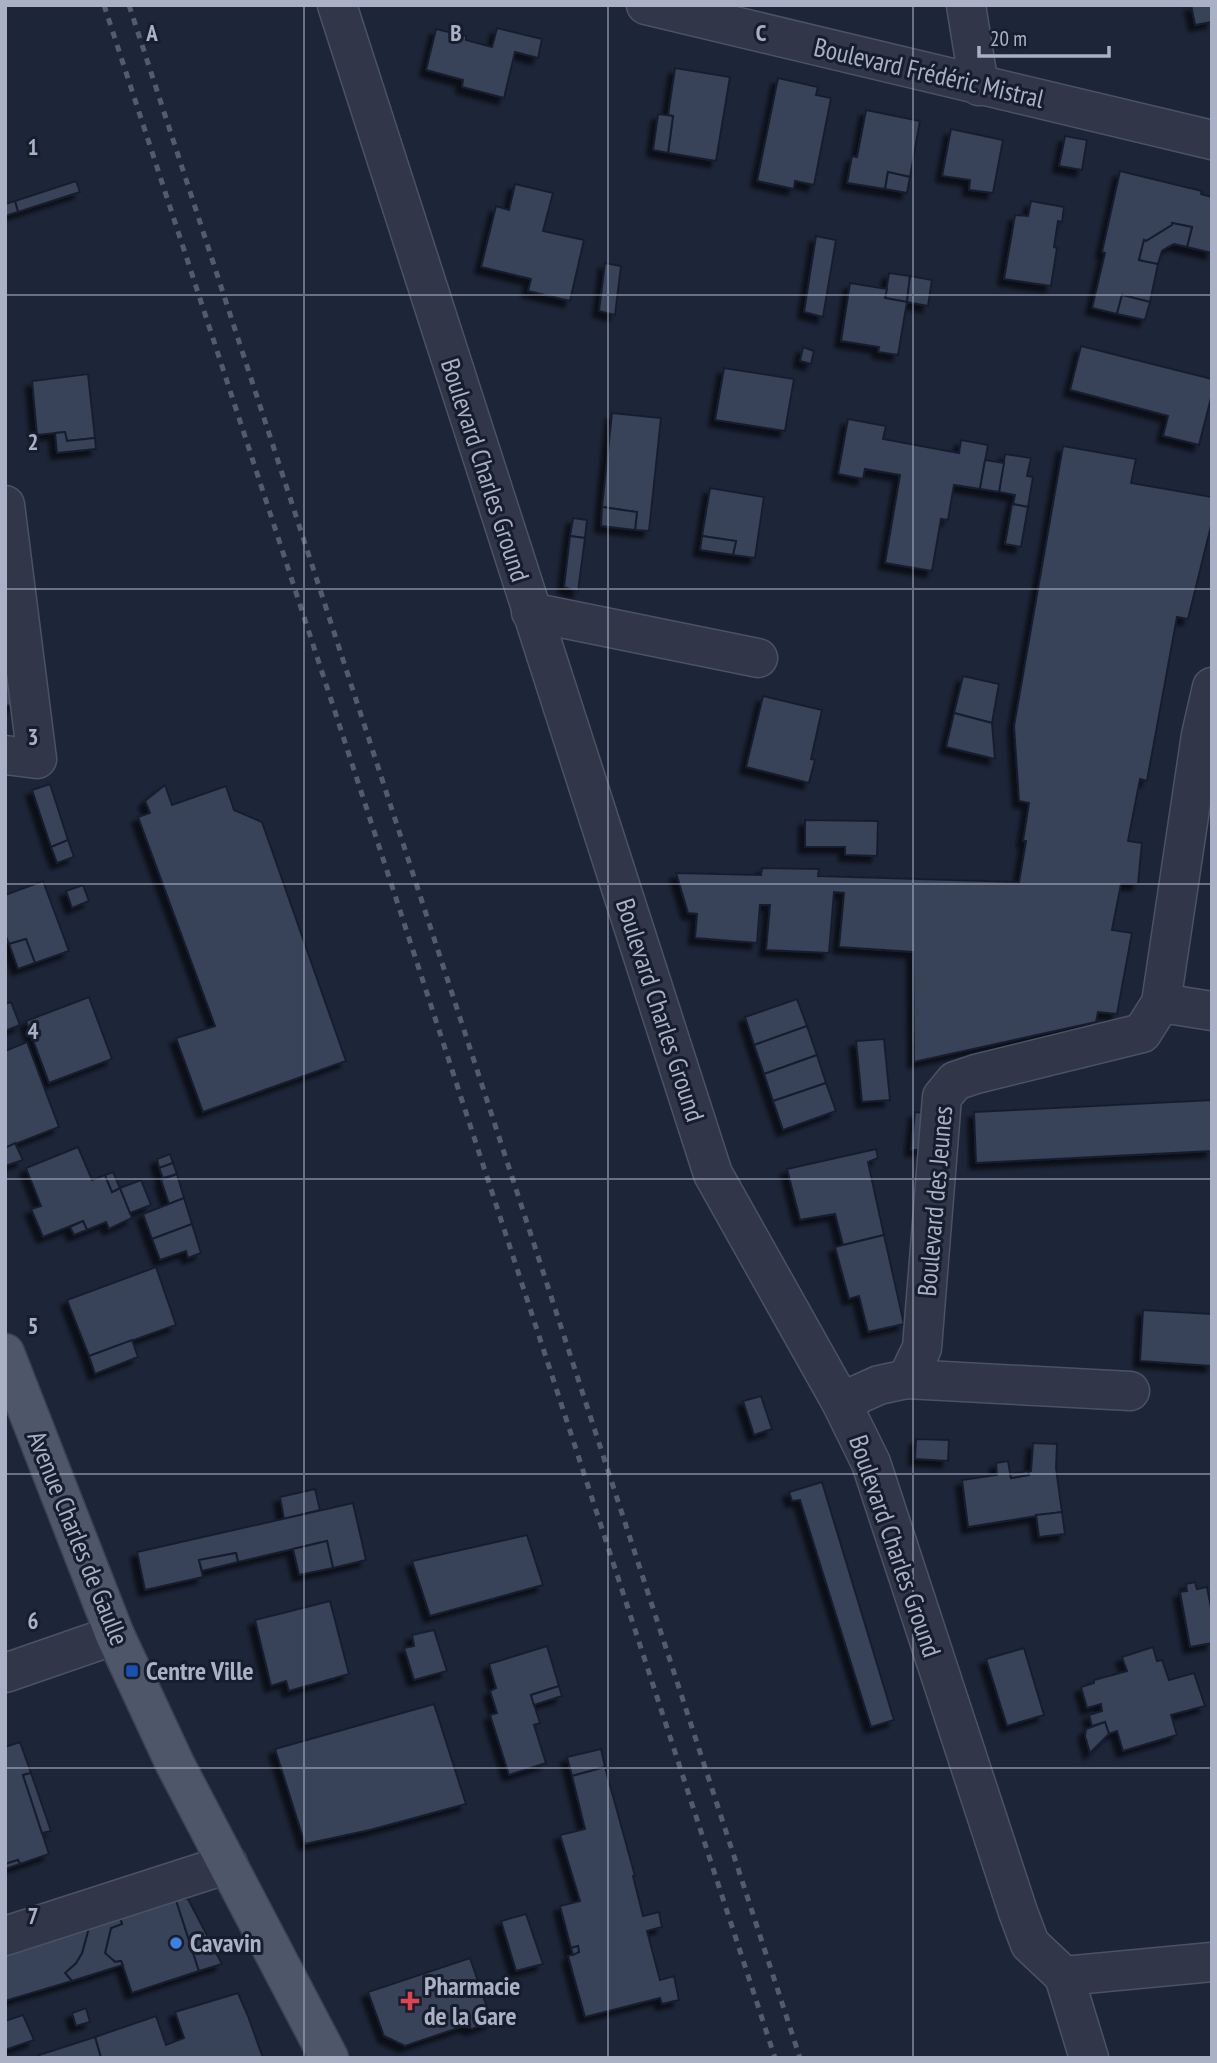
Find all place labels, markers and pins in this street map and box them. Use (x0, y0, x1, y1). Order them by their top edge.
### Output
place label: Centre Ville (146, 1654, 254, 1687)
marker: Centre Ville (124, 1663, 140, 1679)
place label: Cavavin (190, 1926, 261, 1959)
marker: Cavavin (168, 1935, 184, 1951)
place label: Pharmacie de la Gare (424, 1969, 521, 2032)
marker: Pharmacie de la Gare (402, 1993, 418, 2009)

